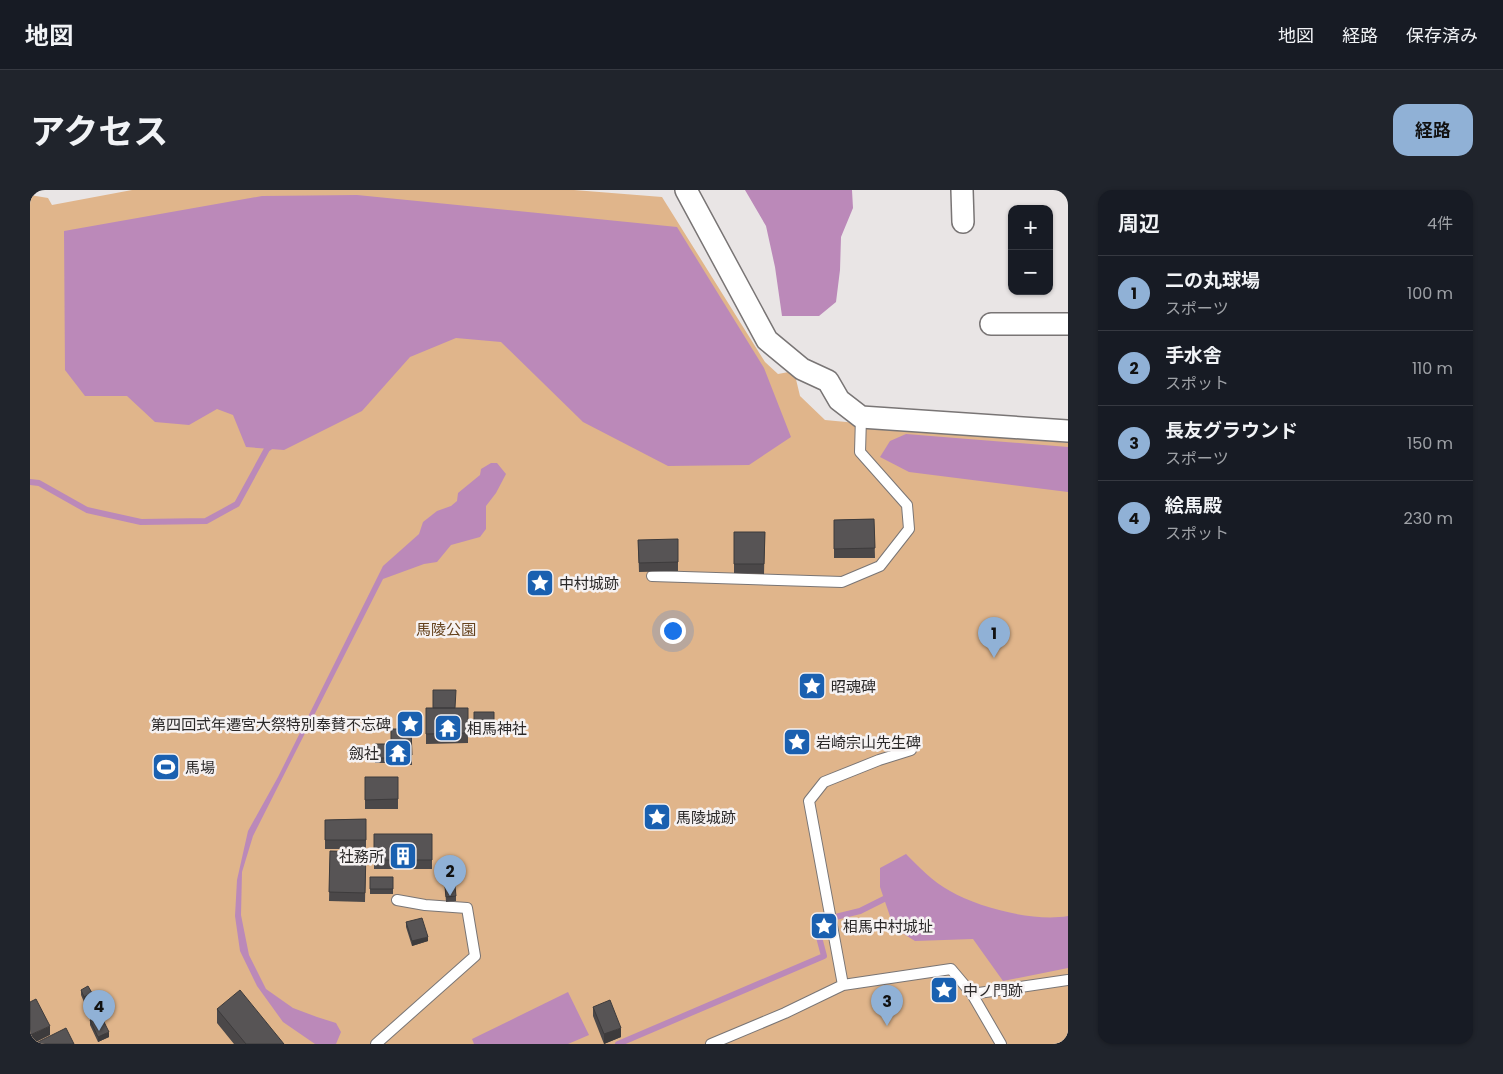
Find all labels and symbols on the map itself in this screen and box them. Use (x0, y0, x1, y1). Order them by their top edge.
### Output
place icon: 中村城跡 (525, 568, 555, 598)
place label: 中村城跡 (559, 573, 619, 594)
pin: 1 (978, 617, 1010, 658)
your location (660, 618, 686, 644)
park label: 馬陵公園 (416, 619, 476, 640)
place icon: 昭魂碑 (797, 671, 827, 701)
place label: 昭魂碑 (831, 676, 876, 697)
place icon: 第四回式年遷宮大祭特別奉賛不忘碑 (395, 709, 425, 739)
temple icon: 相馬神社 (433, 713, 463, 743)
place label: 第四回式年遷宮大祭特別奉賛不忘碑 (151, 714, 391, 735)
place label: 相馬神社 (467, 718, 527, 739)
place icon: 岩崎宗山先生碑 (782, 727, 812, 757)
place label: 岩崎宗山先生碑 (816, 732, 921, 753)
temple icon: 劔社 (383, 738, 413, 768)
place label: 劔社 (349, 743, 379, 764)
sports icon: 馬場 (151, 752, 181, 782)
place label: 馬場 (185, 757, 215, 778)
place icon: 馬陵城跡 (642, 802, 672, 832)
place label: 馬陵城跡 (676, 807, 736, 828)
building icon: 社務所 (388, 841, 418, 871)
place label: 社務所 (339, 846, 384, 867)
pin: 2 (434, 855, 466, 896)
place icon: 相馬中村城址 (809, 911, 839, 941)
place label: 相馬中村城址 (843, 916, 933, 937)
place icon: 中ノ門跡 (929, 975, 959, 1005)
place label: 中ノ門跡 (963, 980, 1023, 1001)
pin: 3 (871, 985, 903, 1026)
pin: 4 (83, 990, 115, 1031)

